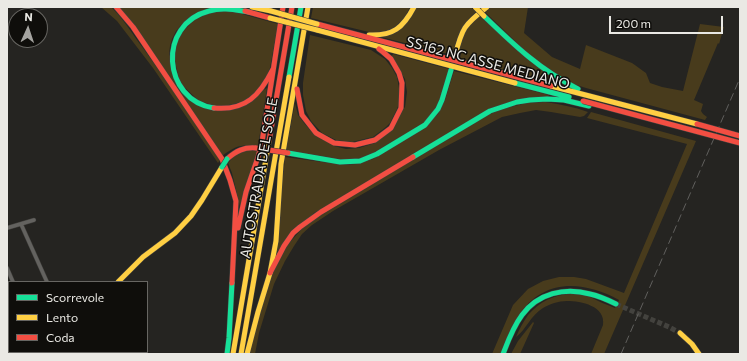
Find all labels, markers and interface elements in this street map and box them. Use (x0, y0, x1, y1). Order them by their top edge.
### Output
north arrow (8, 8, 48, 48)
scale bar (611, 8, 725, 34)
text: N (24, 10, 33, 23)
text: 200 m (616, 16, 651, 30)
street label: SS162 NC ASSE MEDIANO (404, 33, 572, 93)
street label: AUTOSTRADA DEL SOLE (237, 96, 281, 260)
legend (8, 281, 148, 353)
text: Scorrevole (46, 290, 104, 304)
text: Lento (46, 310, 78, 324)
text: Coda (46, 330, 75, 344)

